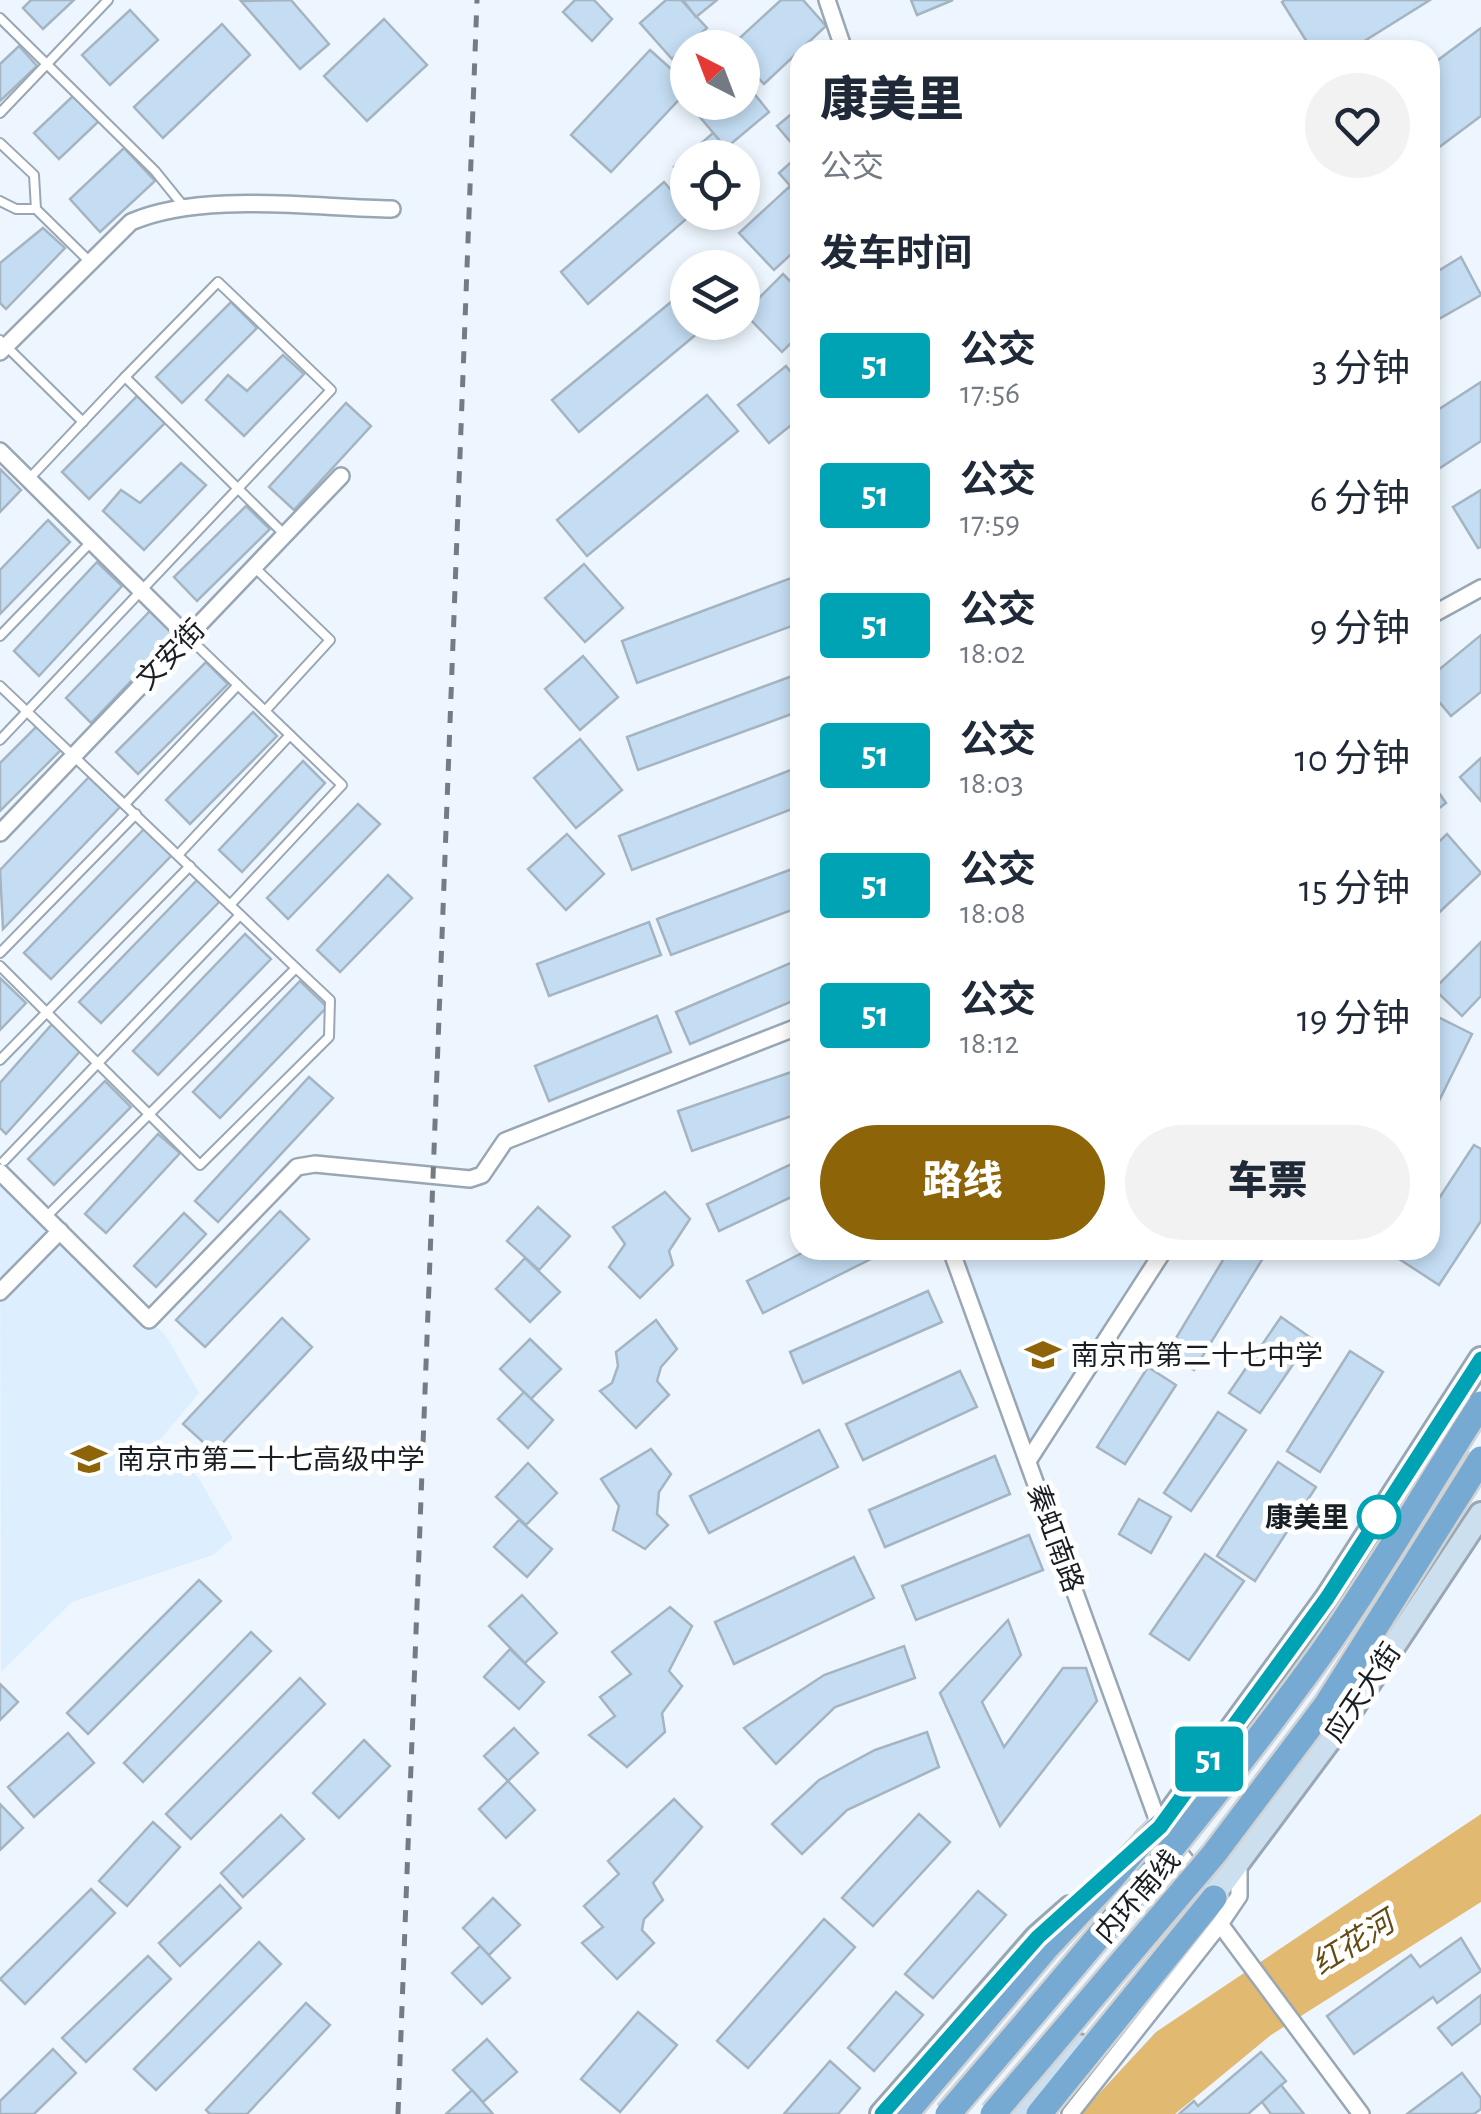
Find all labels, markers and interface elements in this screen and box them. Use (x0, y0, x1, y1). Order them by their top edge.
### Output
north arrow (670, 30, 760, 120)
map controls (670, 30, 760, 340)
button: heart (1305, 73, 1410, 178)
text: 康美里 (820, 78, 964, 126)
button: locate (670, 140, 760, 230)
text: 公交 (820, 151, 884, 183)
text: 发车时间 (820, 236, 972, 274)
button: layers (670, 250, 760, 340)
text: 公交 (960, 332, 1036, 370)
text: 51 (861, 348, 889, 383)
text: 3 分钟 (1312, 351, 1410, 389)
text: 17:56 (960, 377, 1020, 409)
text: 公交 (960, 462, 1036, 500)
text: 51 (861, 478, 889, 513)
text: 6 分钟 (1310, 481, 1410, 519)
text: 17:59 (960, 507, 1020, 539)
text: 公交 (960, 592, 1036, 630)
text: 51 (861, 608, 889, 643)
text: 9 分钟 (1310, 611, 1410, 649)
street label: 文安街 (131, 614, 211, 695)
text: 18:02 (960, 637, 1025, 669)
text: 公交 (960, 722, 1036, 760)
text: 51 (861, 738, 889, 773)
text: 10 分钟 (1295, 741, 1410, 779)
text: 18:03 (960, 767, 1024, 799)
text: 公交 (960, 852, 1036, 890)
text: 51 (861, 868, 889, 903)
text: 15 分钟 (1299, 871, 1410, 909)
text: 18:08 (960, 897, 1026, 929)
text: 公交 (960, 982, 1036, 1020)
text: 51 (861, 998, 889, 1033)
text: 19 分钟 (1297, 1001, 1410, 1039)
text: 18:12 (960, 1027, 1019, 1059)
button: 路线 (820, 1125, 1105, 1240)
button: 车票 (1125, 1125, 1410, 1240)
school or university icon: 南京市第二十七中学 (1024, 1336, 1062, 1374)
place label: 南京市第二十七中学 (1071, 1341, 1323, 1371)
school or university icon: 南京市第二十七高级中学 (70, 1440, 108, 1478)
place label: 南京市第二十七高级中学 (117, 1445, 425, 1475)
street label: 秦虹南路 (1022, 1481, 1088, 1596)
marker: 康美里 (1358, 1496, 1400, 1538)
place label: 康美里 (1265, 1503, 1349, 1533)
street label: 应天大街 (1319, 1638, 1407, 1747)
line badge: 51 (1164, 1726, 1254, 1792)
text: 51 (1195, 1742, 1223, 1777)
street label: 内环南线 (1090, 1845, 1186, 1949)
water label: 红花河 (1306, 1903, 1404, 1980)

